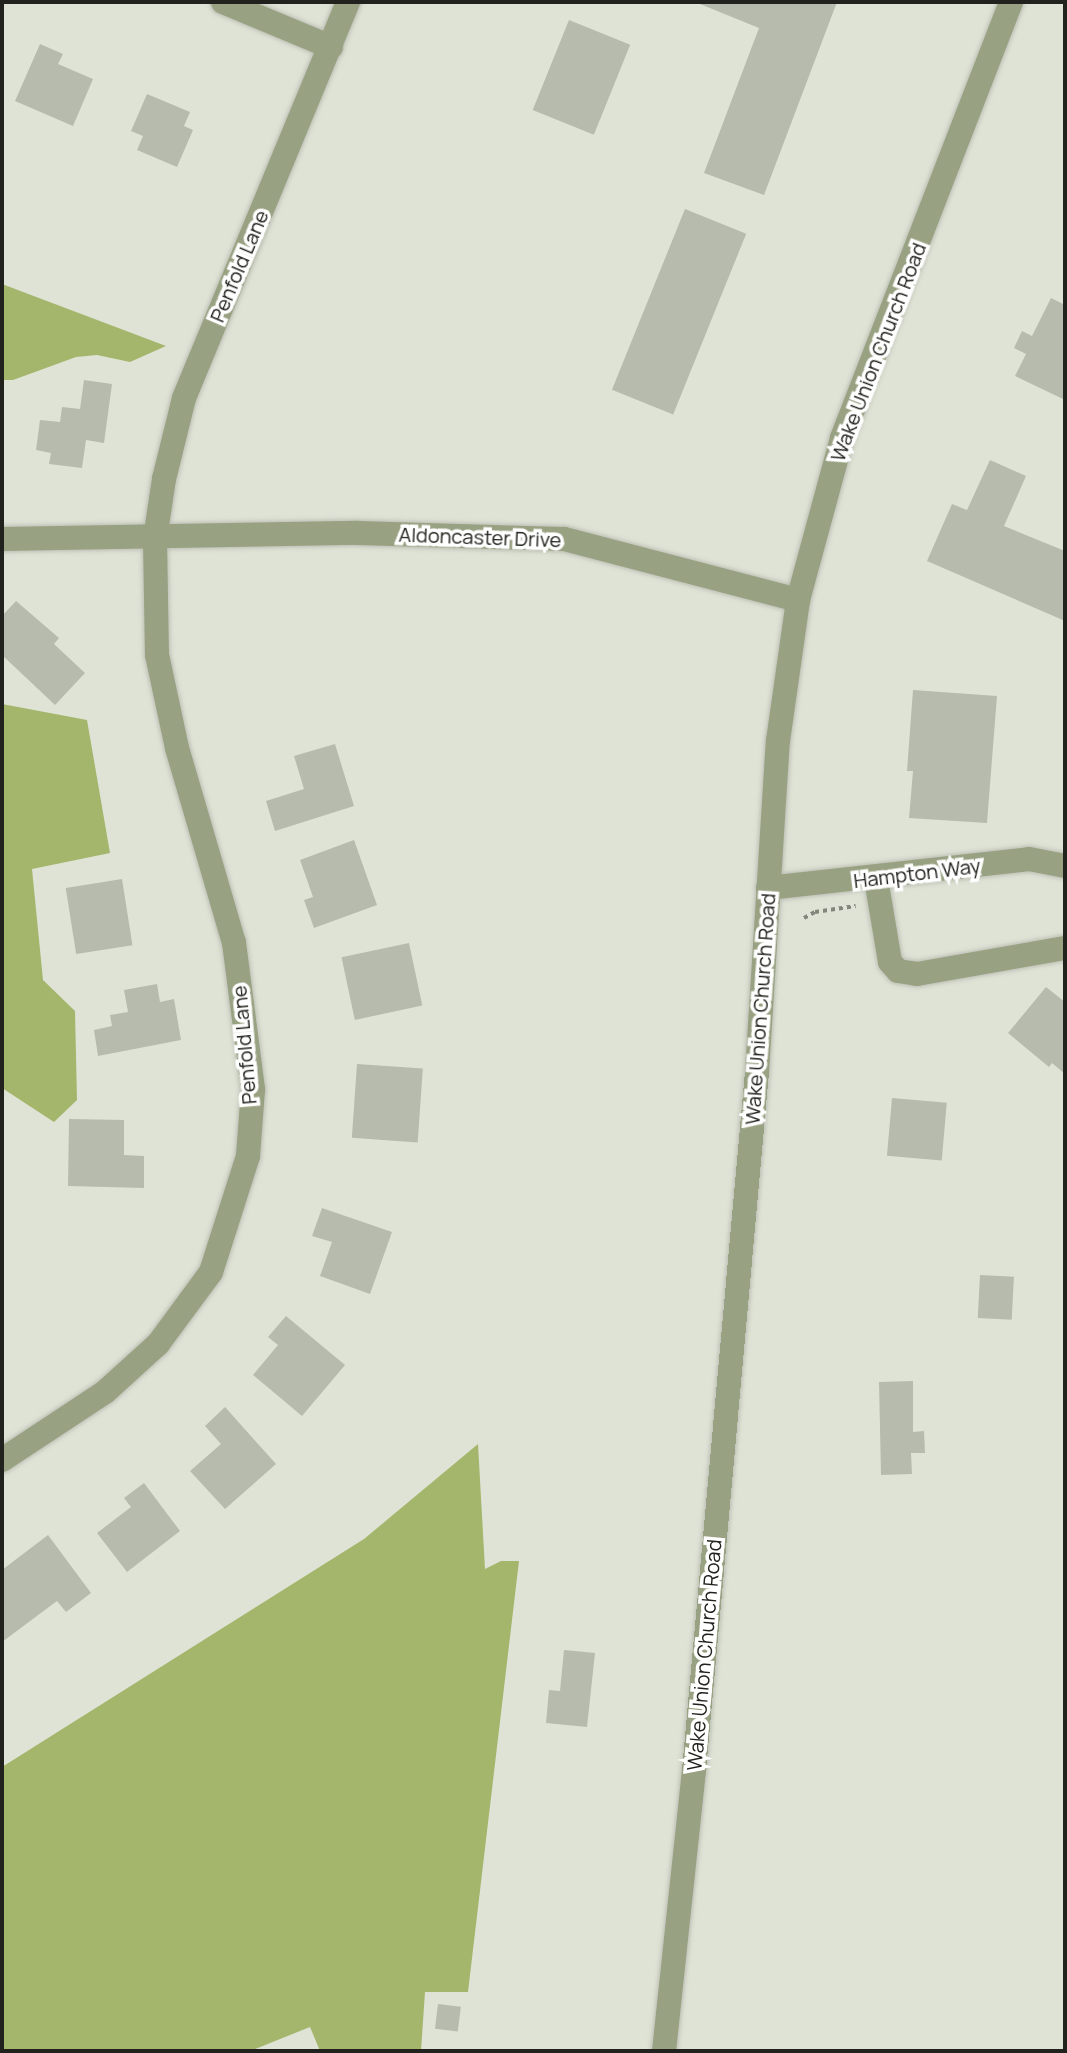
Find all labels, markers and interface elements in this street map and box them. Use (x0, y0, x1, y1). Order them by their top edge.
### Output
street label: Penfold Lane (205, 206, 273, 326)
street label: Wake Union Church Road (825, 239, 931, 465)
street label: Aldoncaster Drive (398, 522, 562, 552)
street label: Hampton Way (852, 853, 982, 893)
street label: Wake Union Church Road (740, 892, 780, 1126)
street label: Penfold Lane (227, 985, 261, 1105)
street label: Wake Union Church Road (682, 1538, 726, 1772)

